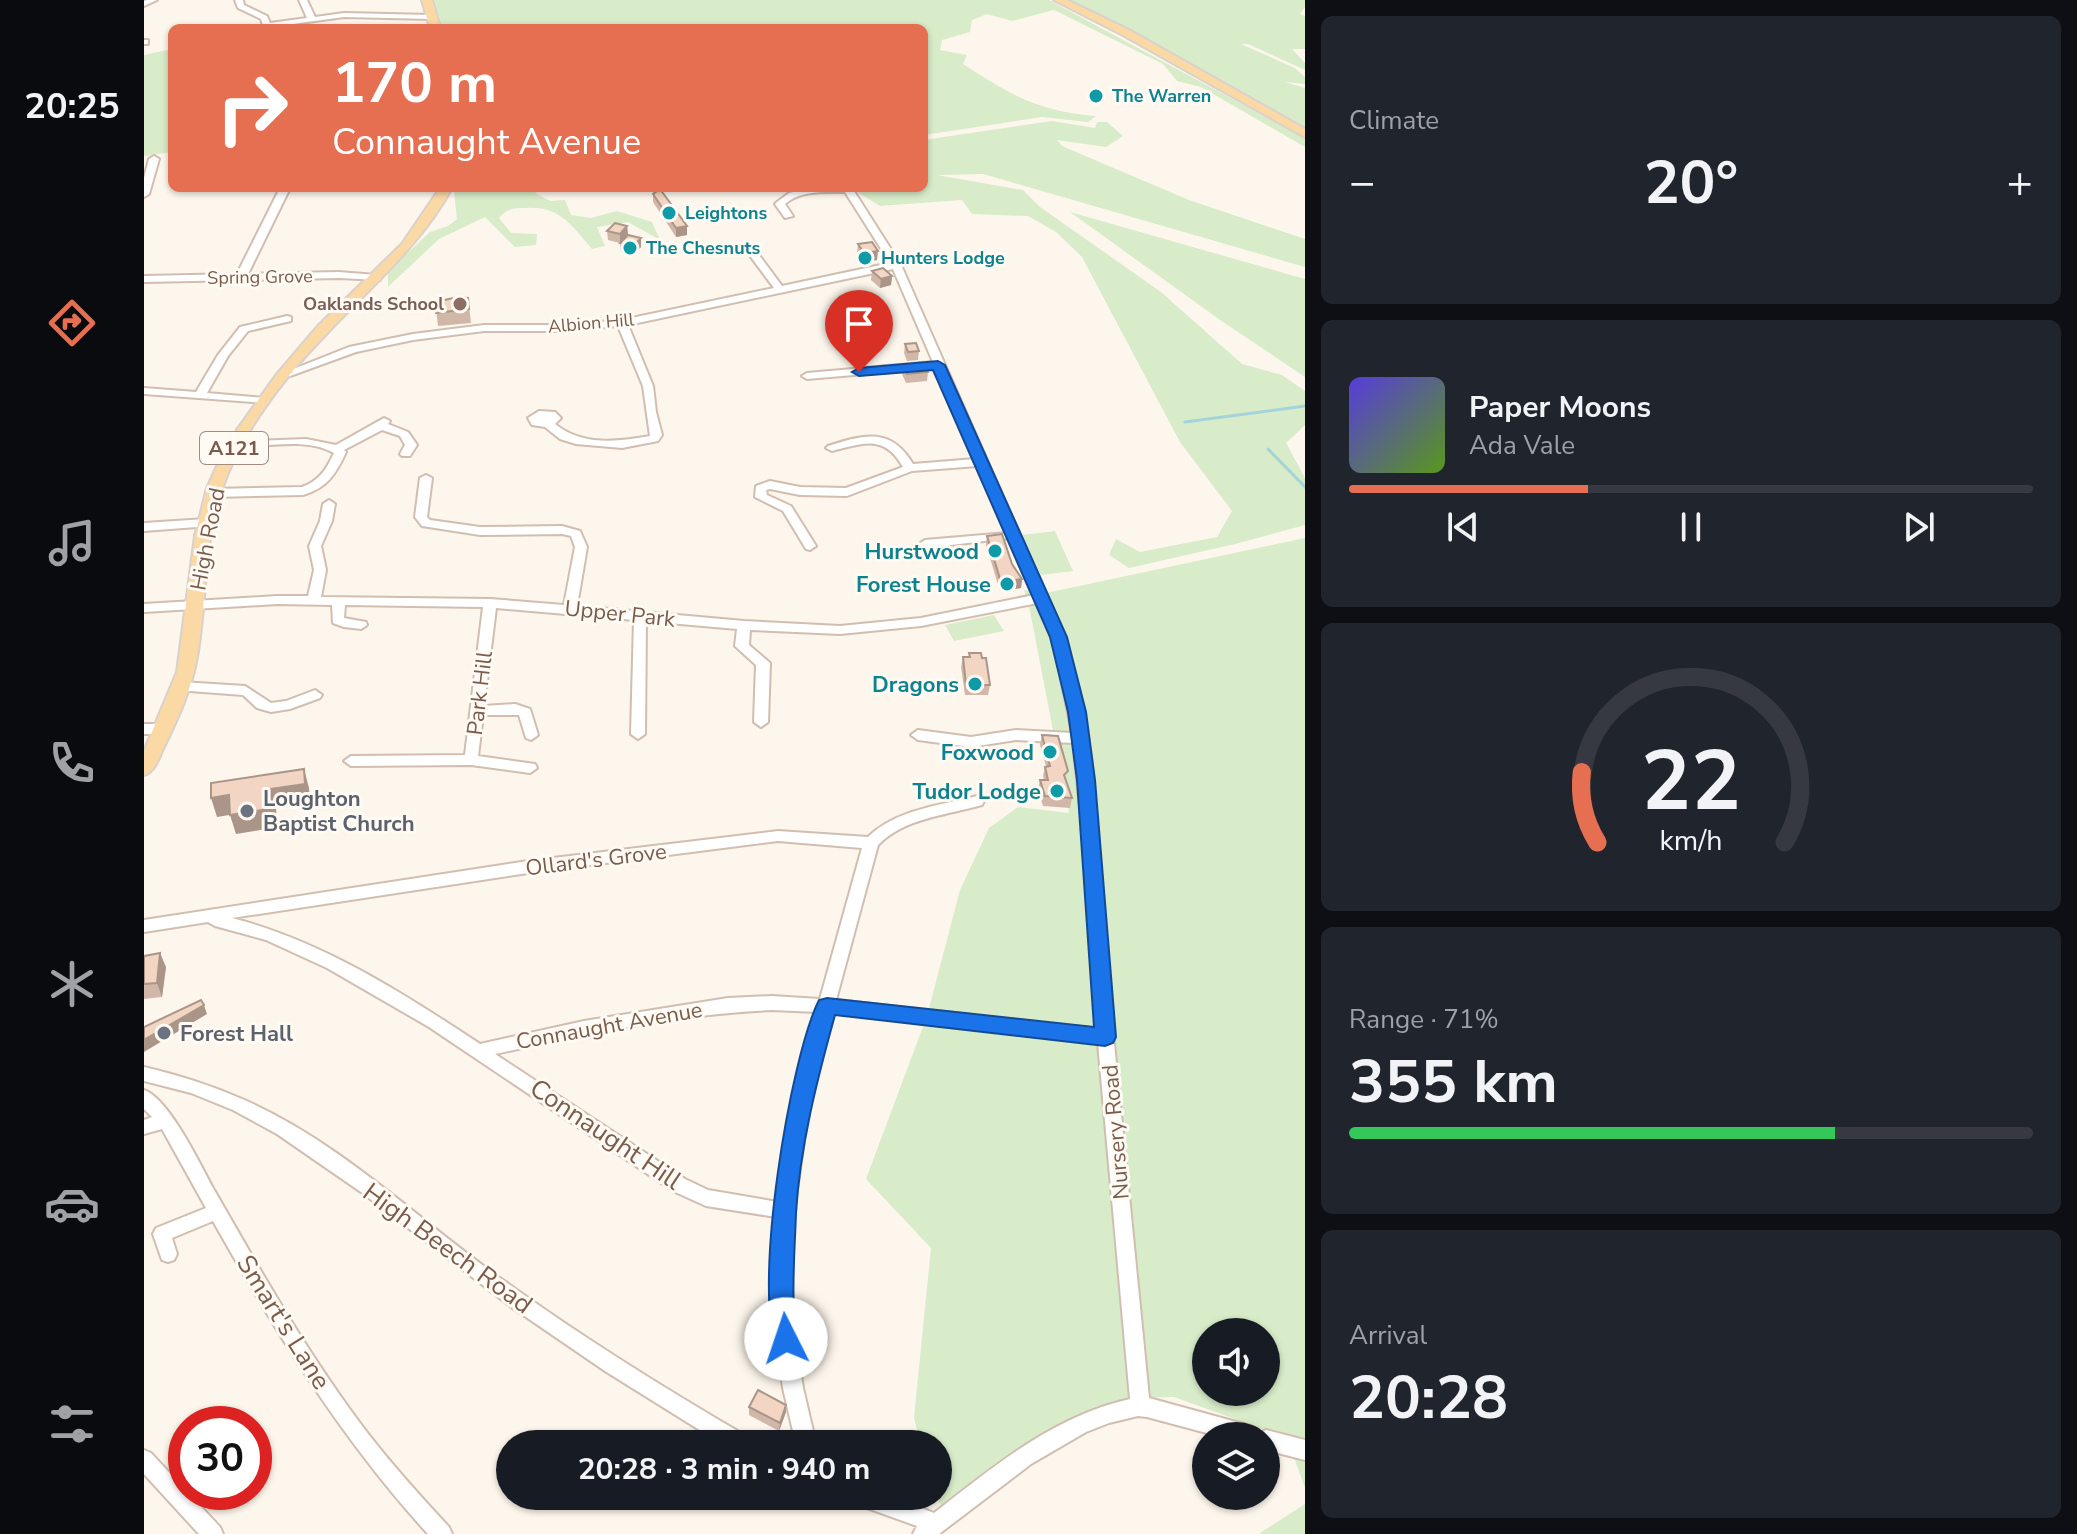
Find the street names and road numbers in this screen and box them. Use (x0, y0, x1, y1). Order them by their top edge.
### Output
street label: Spring Grove (207, 264, 313, 290)
street label: Albion Hill (547, 307, 636, 339)
road number: A121 (200, 432, 268, 464)
street label: High Road (183, 485, 233, 593)
street label: Upper Park (563, 593, 678, 635)
street label: Park Hill (460, 649, 500, 737)
street label: Ollard's Grove (524, 836, 668, 884)
street label: Connaught Avenue (514, 995, 705, 1057)
street label: Nursery Road (1095, 1063, 1137, 1201)
street label: Connaught Hill (523, 1071, 689, 1198)
street label: High Beech Road (356, 1175, 540, 1322)
street label: Smart's Lane (228, 1248, 339, 1396)

